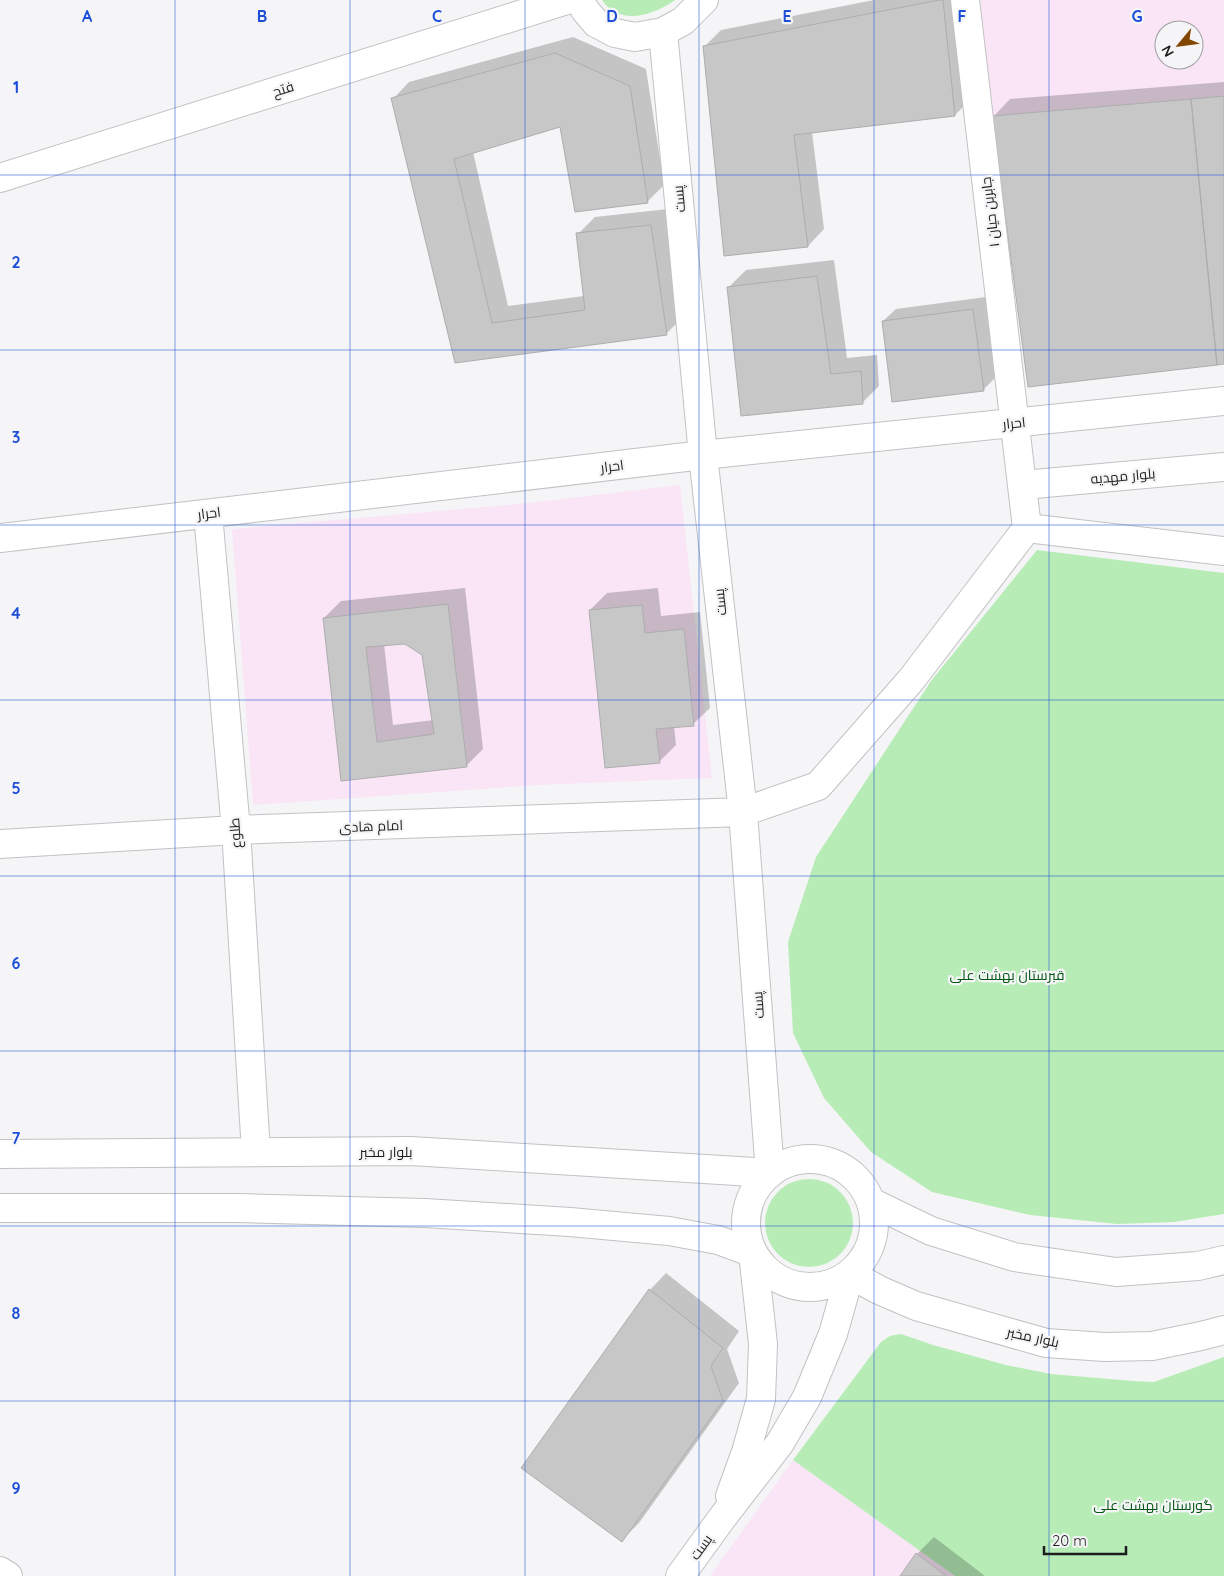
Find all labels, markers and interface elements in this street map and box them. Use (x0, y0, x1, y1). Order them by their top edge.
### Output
text: A (82, 6, 93, 26)
text: B (257, 6, 267, 26)
text: C (432, 6, 442, 26)
text: D (606, 6, 618, 26)
text: E (782, 6, 792, 26)
text: F (958, 6, 967, 26)
text: G (1131, 6, 1143, 26)
north arrow (1154, 20, 1204, 70)
text: N (1157, 42, 1178, 60)
text: 1 (13, 77, 19, 97)
street label: فتح (270, 77, 296, 101)
street label: جابربن حیان ۱ (977, 176, 1003, 248)
street label: پست (669, 184, 690, 213)
text: 2 (11, 252, 21, 272)
street label: احرار (1001, 413, 1026, 433)
text: 3 (12, 427, 20, 447)
street label: احرار (598, 456, 625, 476)
street label: بلوار مهدیه (1090, 464, 1156, 488)
street label: احرار (195, 503, 222, 523)
street label: پست (710, 587, 731, 616)
text: 4 (11, 603, 21, 623)
text: 5 (11, 778, 21, 798)
street label: امام هادی (339, 816, 403, 837)
street label: طلوع (225, 817, 245, 849)
text: 6 (12, 953, 21, 973)
park label: قبرستان بهشت علی (949, 966, 1065, 984)
street label: پست (748, 990, 769, 1019)
text: 7 (12, 1128, 21, 1148)
street label: بلوار مخبر (358, 1143, 413, 1161)
text: 8 (12, 1303, 21, 1323)
street label: بلوار مخبر (1004, 1322, 1061, 1351)
text: 9 (11, 1478, 21, 1498)
park label: گورستان بهشت علی (1093, 1496, 1213, 1514)
scale bar (1044, 1524, 1126, 1556)
street label: پست (686, 1530, 717, 1564)
text: 20 m (1052, 1531, 1087, 1550)

